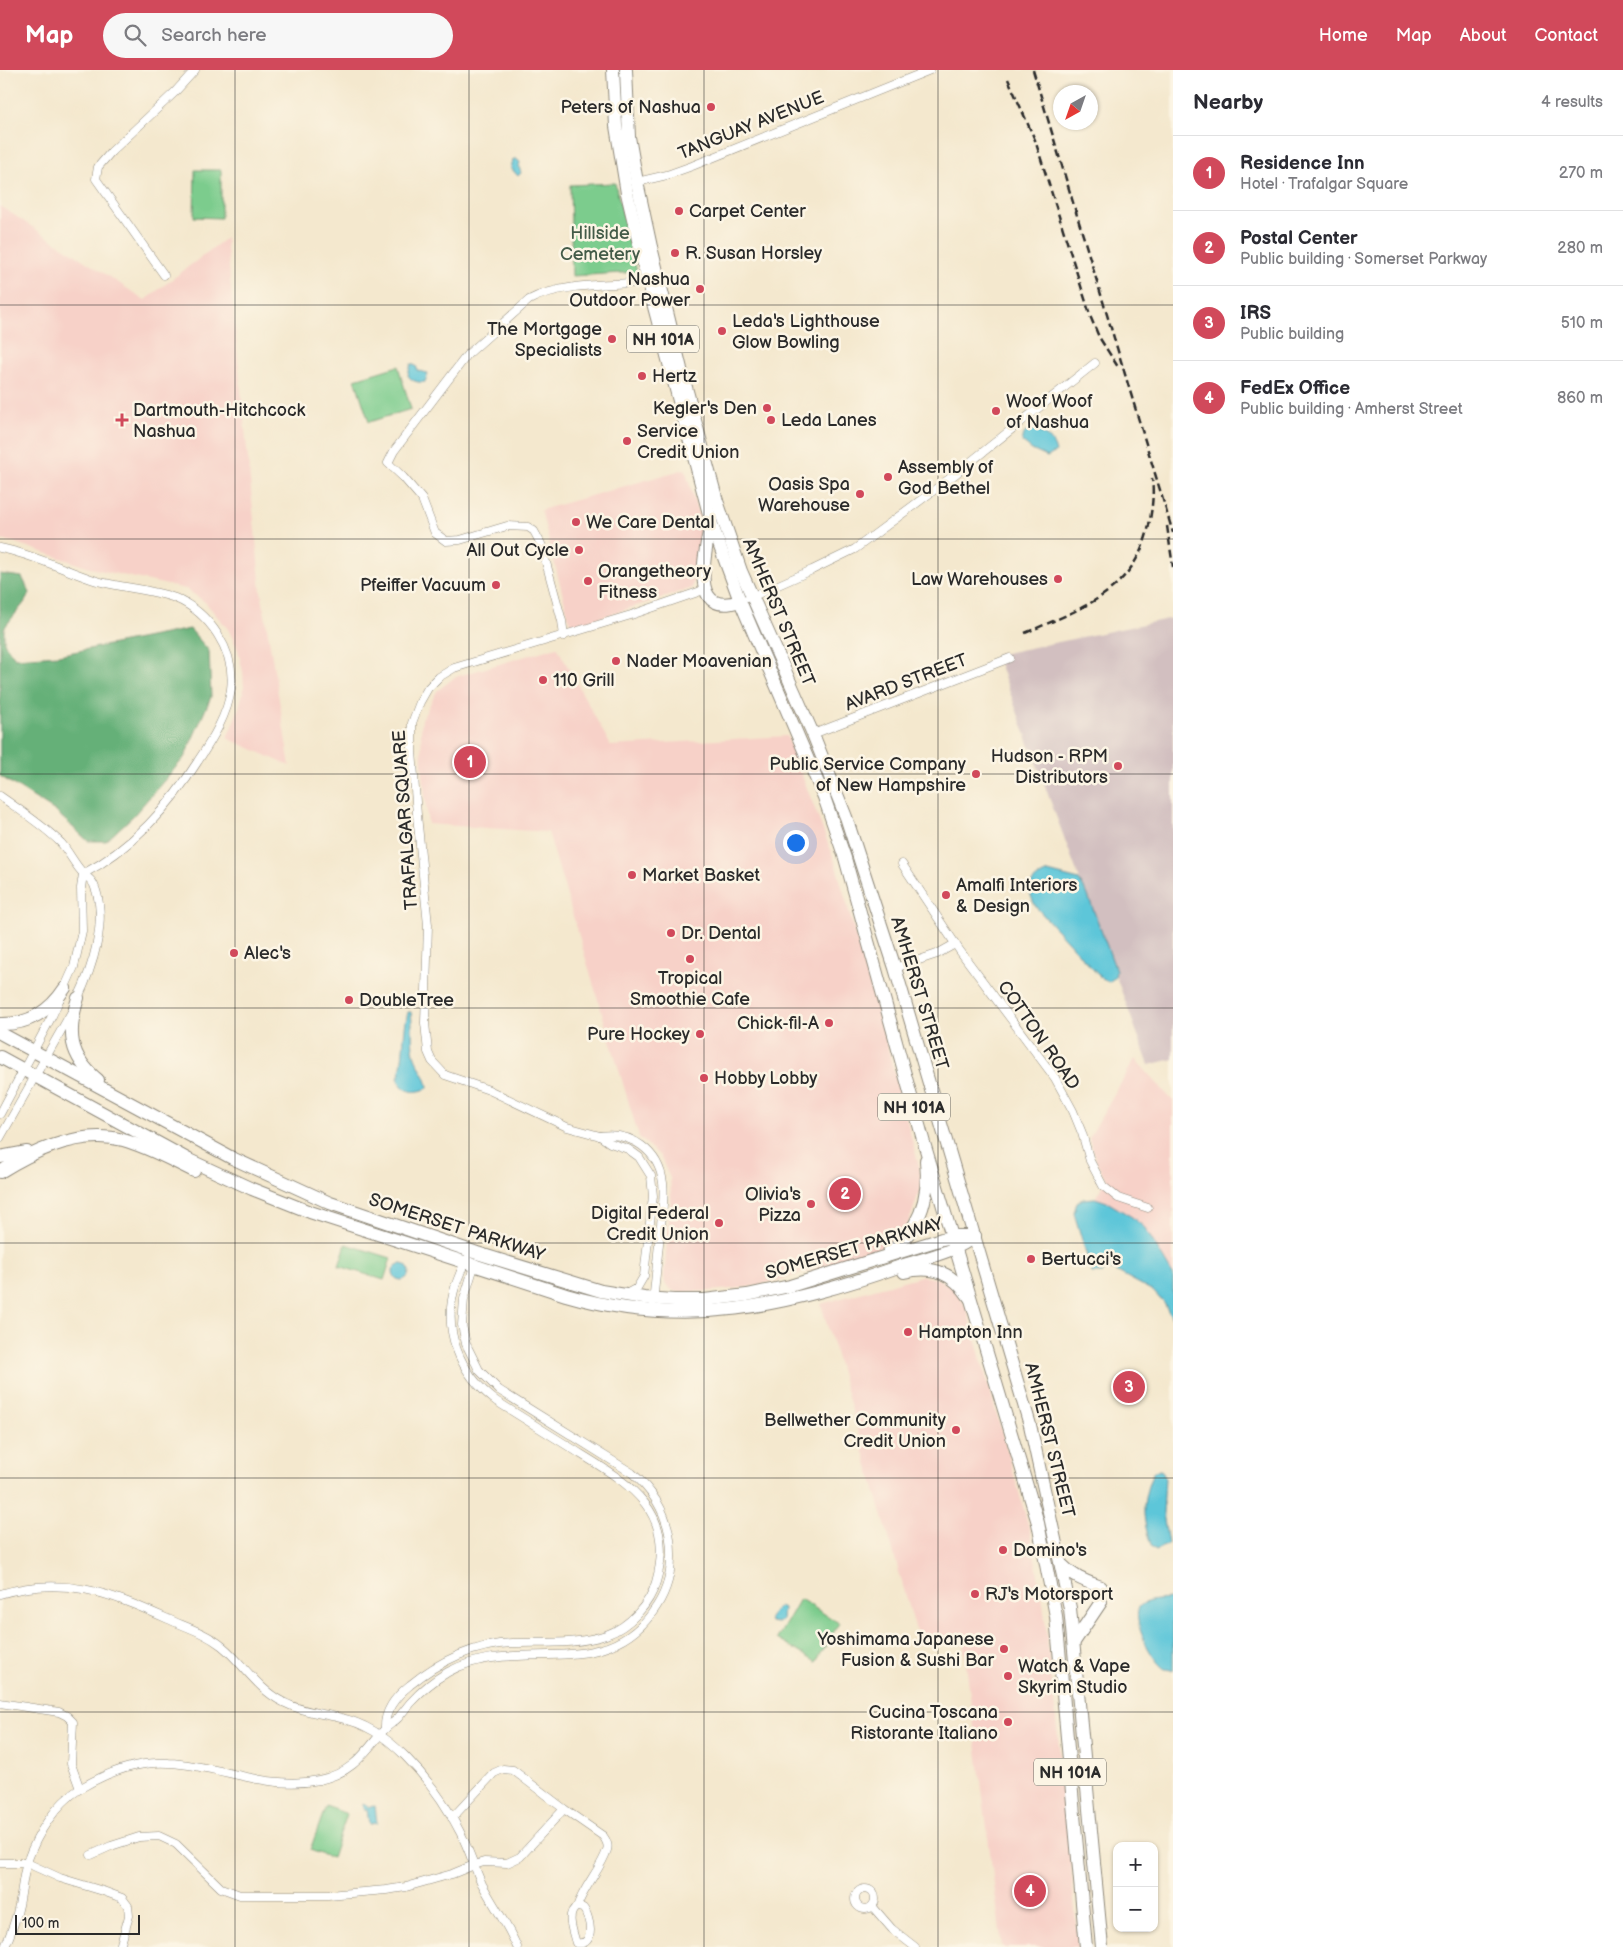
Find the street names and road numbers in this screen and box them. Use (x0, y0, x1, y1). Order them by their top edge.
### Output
street label: TANGUAY AVENUE (675, 87, 827, 164)
road number: NH 101A (627, 325, 699, 352)
street label: AMHERST STREET (738, 535, 819, 690)
street label: AVARD STREET (842, 649, 970, 715)
street label: TRAFALGAR SQUARE (389, 729, 422, 911)
street label: AMHERST STREET (886, 914, 953, 1072)
street label: COTTON ROAD (993, 977, 1084, 1094)
road number: NH 101A (878, 1094, 950, 1120)
street label: SOMERSET PARKWAY (366, 1189, 548, 1266)
street label: SOMERSET PARKWAY (763, 1213, 946, 1284)
street label: AMHERST STREET (1020, 1360, 1079, 1520)
road number: NH 101A (1034, 1758, 1106, 1785)

